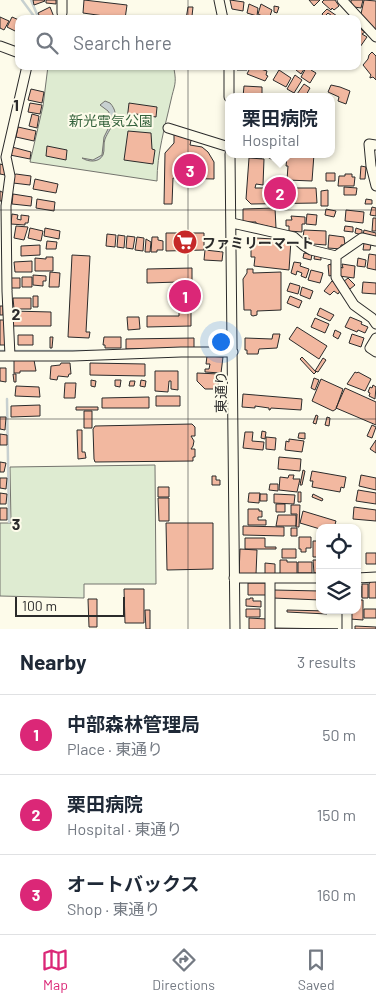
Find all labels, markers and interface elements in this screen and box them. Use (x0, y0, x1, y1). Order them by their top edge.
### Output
search box (15, 15, 361, 70)
icon: search (33, 29, 61, 57)
text: Search here (73, 31, 172, 54)
popup (225, 93, 335, 158)
text: 1 (13, 95, 19, 114)
text: 栗田病院 (242, 106, 318, 129)
park label: 新光電気公園 (69, 112, 153, 129)
text: Hospital (242, 130, 299, 149)
pin: 3 (174, 151, 206, 189)
pin: 2 (264, 174, 296, 212)
supermarket icon: ファミリーマート (172, 229, 198, 255)
place label: ファミリーマート (202, 234, 314, 251)
pin: 1 (169, 277, 201, 315)
text: 2 (12, 304, 21, 323)
your location (208, 329, 234, 355)
street label: 東通り (212, 371, 229, 413)
text: 3 (12, 514, 20, 533)
map controls (316, 524, 361, 614)
button: locate (316, 524, 361, 569)
button: layers (316, 569, 361, 614)
scale bar (15, 594, 125, 617)
text: 100 m (22, 597, 57, 614)
text: Nearby (20, 649, 86, 674)
text: 3 results (297, 652, 356, 671)
text: 中部森林管理局 (67, 712, 200, 735)
text: 1 (33, 725, 39, 744)
text: 50 m (322, 725, 356, 744)
text: Place · 東通り (67, 739, 163, 758)
text: 栗田病院 (67, 792, 143, 815)
text: 2 (32, 805, 40, 824)
text: 150 m (317, 805, 356, 824)
text: Hospital · 東通り (67, 819, 182, 838)
text: オートバックス (67, 872, 199, 895)
text: 3 (32, 885, 40, 904)
text: 160 m (317, 885, 356, 904)
text: Shop · 東通り (67, 899, 160, 918)
tab: Map (41, 946, 69, 993)
tab: Directions (152, 946, 215, 993)
tab: Saved (298, 946, 335, 993)

